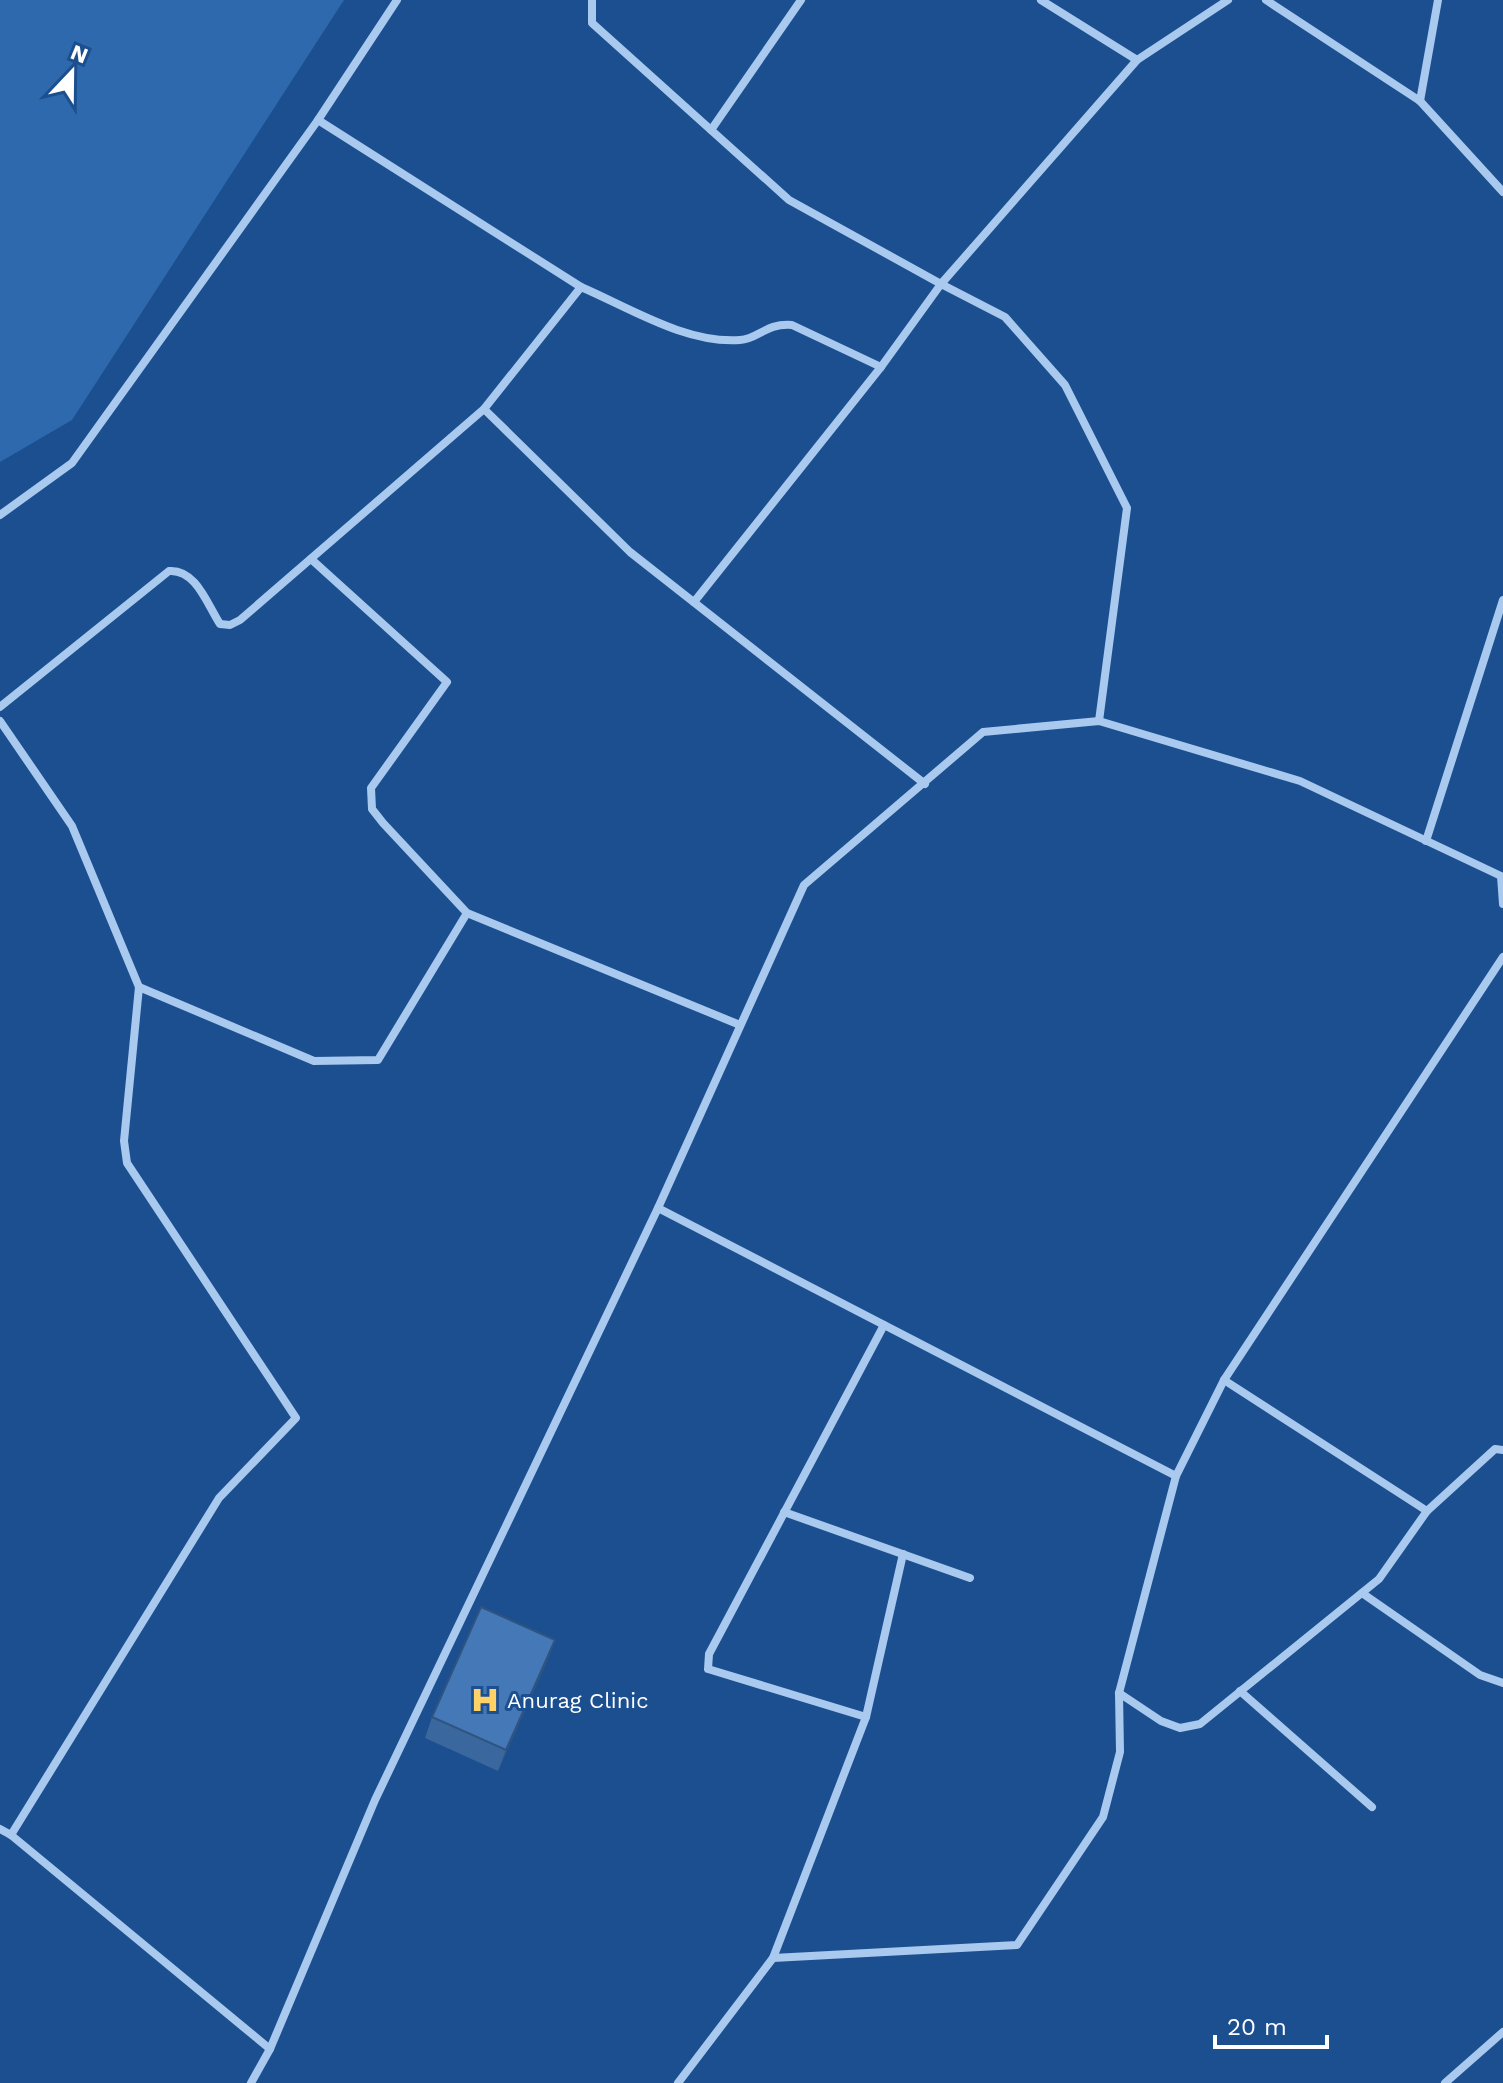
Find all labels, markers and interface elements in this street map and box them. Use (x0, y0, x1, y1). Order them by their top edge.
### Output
north arrow (32, 32, 112, 112)
text: N (67, 39, 92, 69)
hospital icon: Anurag Clinic (470, 1685, 500, 1715)
place label: Anurag Clinic (507, 1688, 649, 1713)
scale bar (1215, 1999, 1327, 2049)
text: 20 m (1227, 2013, 1287, 2041)

